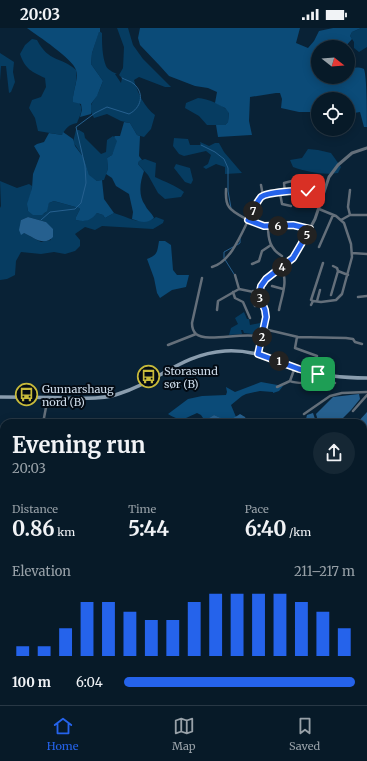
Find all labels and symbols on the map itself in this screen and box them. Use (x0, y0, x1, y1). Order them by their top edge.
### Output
north arrow (311, 40, 355, 84)
pin (291, 174, 325, 208)
pin: 7 (243, 201, 263, 221)
pin: 6 (268, 216, 288, 236)
pin: 5 (297, 225, 317, 245)
pin: 4 (272, 257, 292, 277)
pin: 3 (250, 288, 270, 308)
pin: 2 (252, 327, 272, 347)
pin: 1 (269, 351, 289, 371)
pin (301, 357, 335, 391)
bus stop icon: Storasund sør (B) (136, 364, 162, 390)
place label: Storasund sør (B) (164, 364, 218, 391)
bus stop icon: Gunnarshaug nord (B) (14, 382, 40, 408)
place label: Gunnarshaug nord (B) (42, 382, 114, 409)

